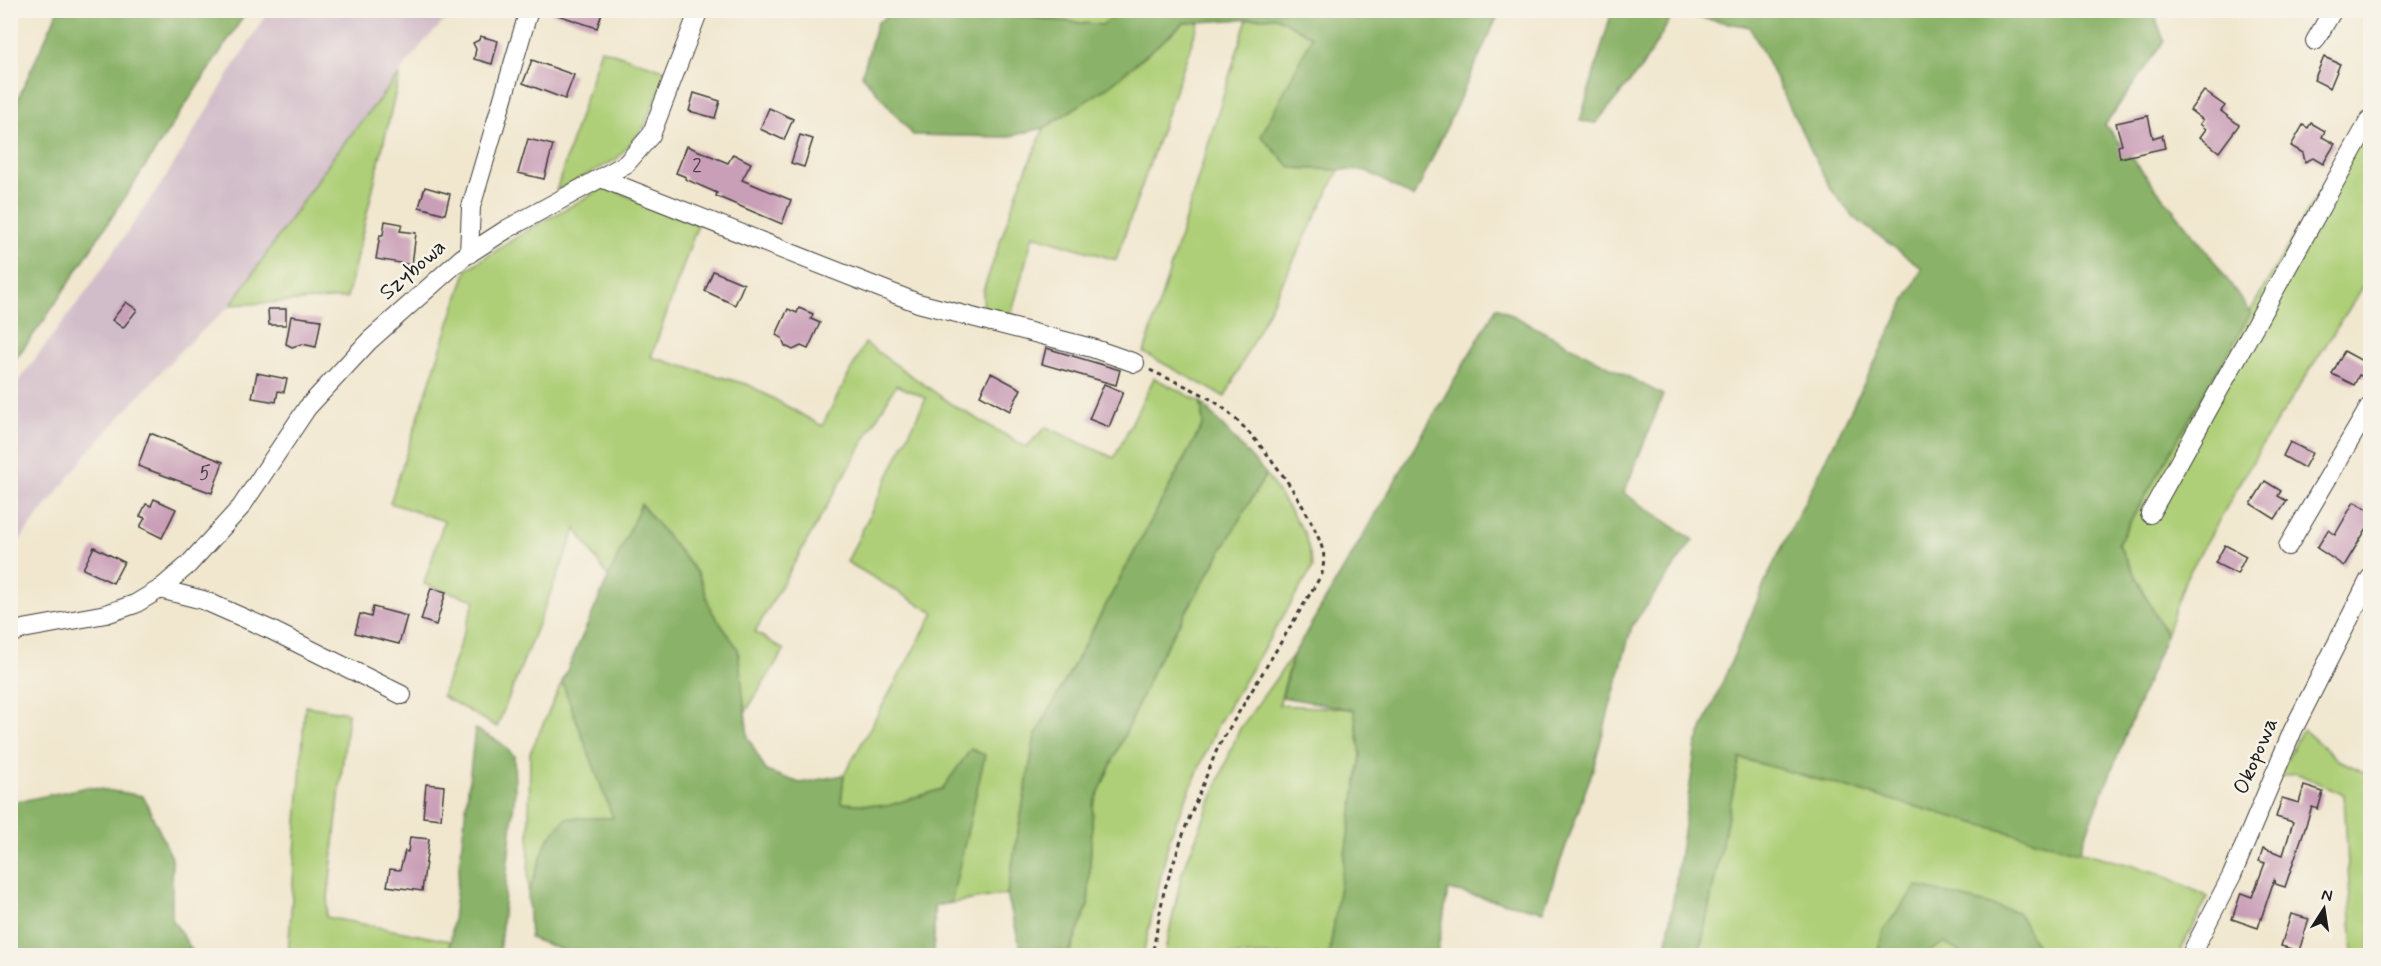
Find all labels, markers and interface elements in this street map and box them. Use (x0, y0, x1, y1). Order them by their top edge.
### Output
house number: 2 (692, 153, 702, 180)
street label: Szybowa (374, 233, 452, 307)
house number: 5 (199, 460, 211, 487)
street label: Okopowa (2227, 713, 2285, 799)
north arrow (2294, 879, 2354, 939)
text: N (2319, 884, 2334, 907)

